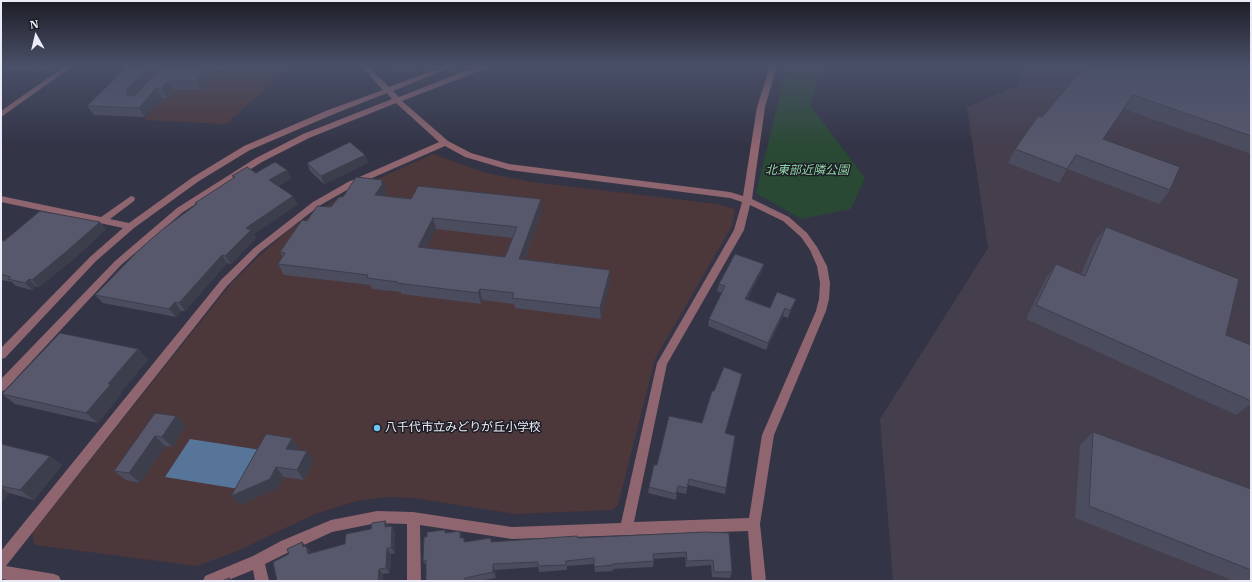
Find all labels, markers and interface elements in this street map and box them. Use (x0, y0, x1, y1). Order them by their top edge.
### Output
north arrow (16, 16, 56, 56)
text: N (29, 17, 40, 32)
park label: 北東部近隣公園 (765, 164, 849, 178)
place label: 八千代市立みどりが丘小学校 (385, 421, 541, 435)
marker: 八千代市立みどりが丘小学校 (372, 423, 382, 433)

